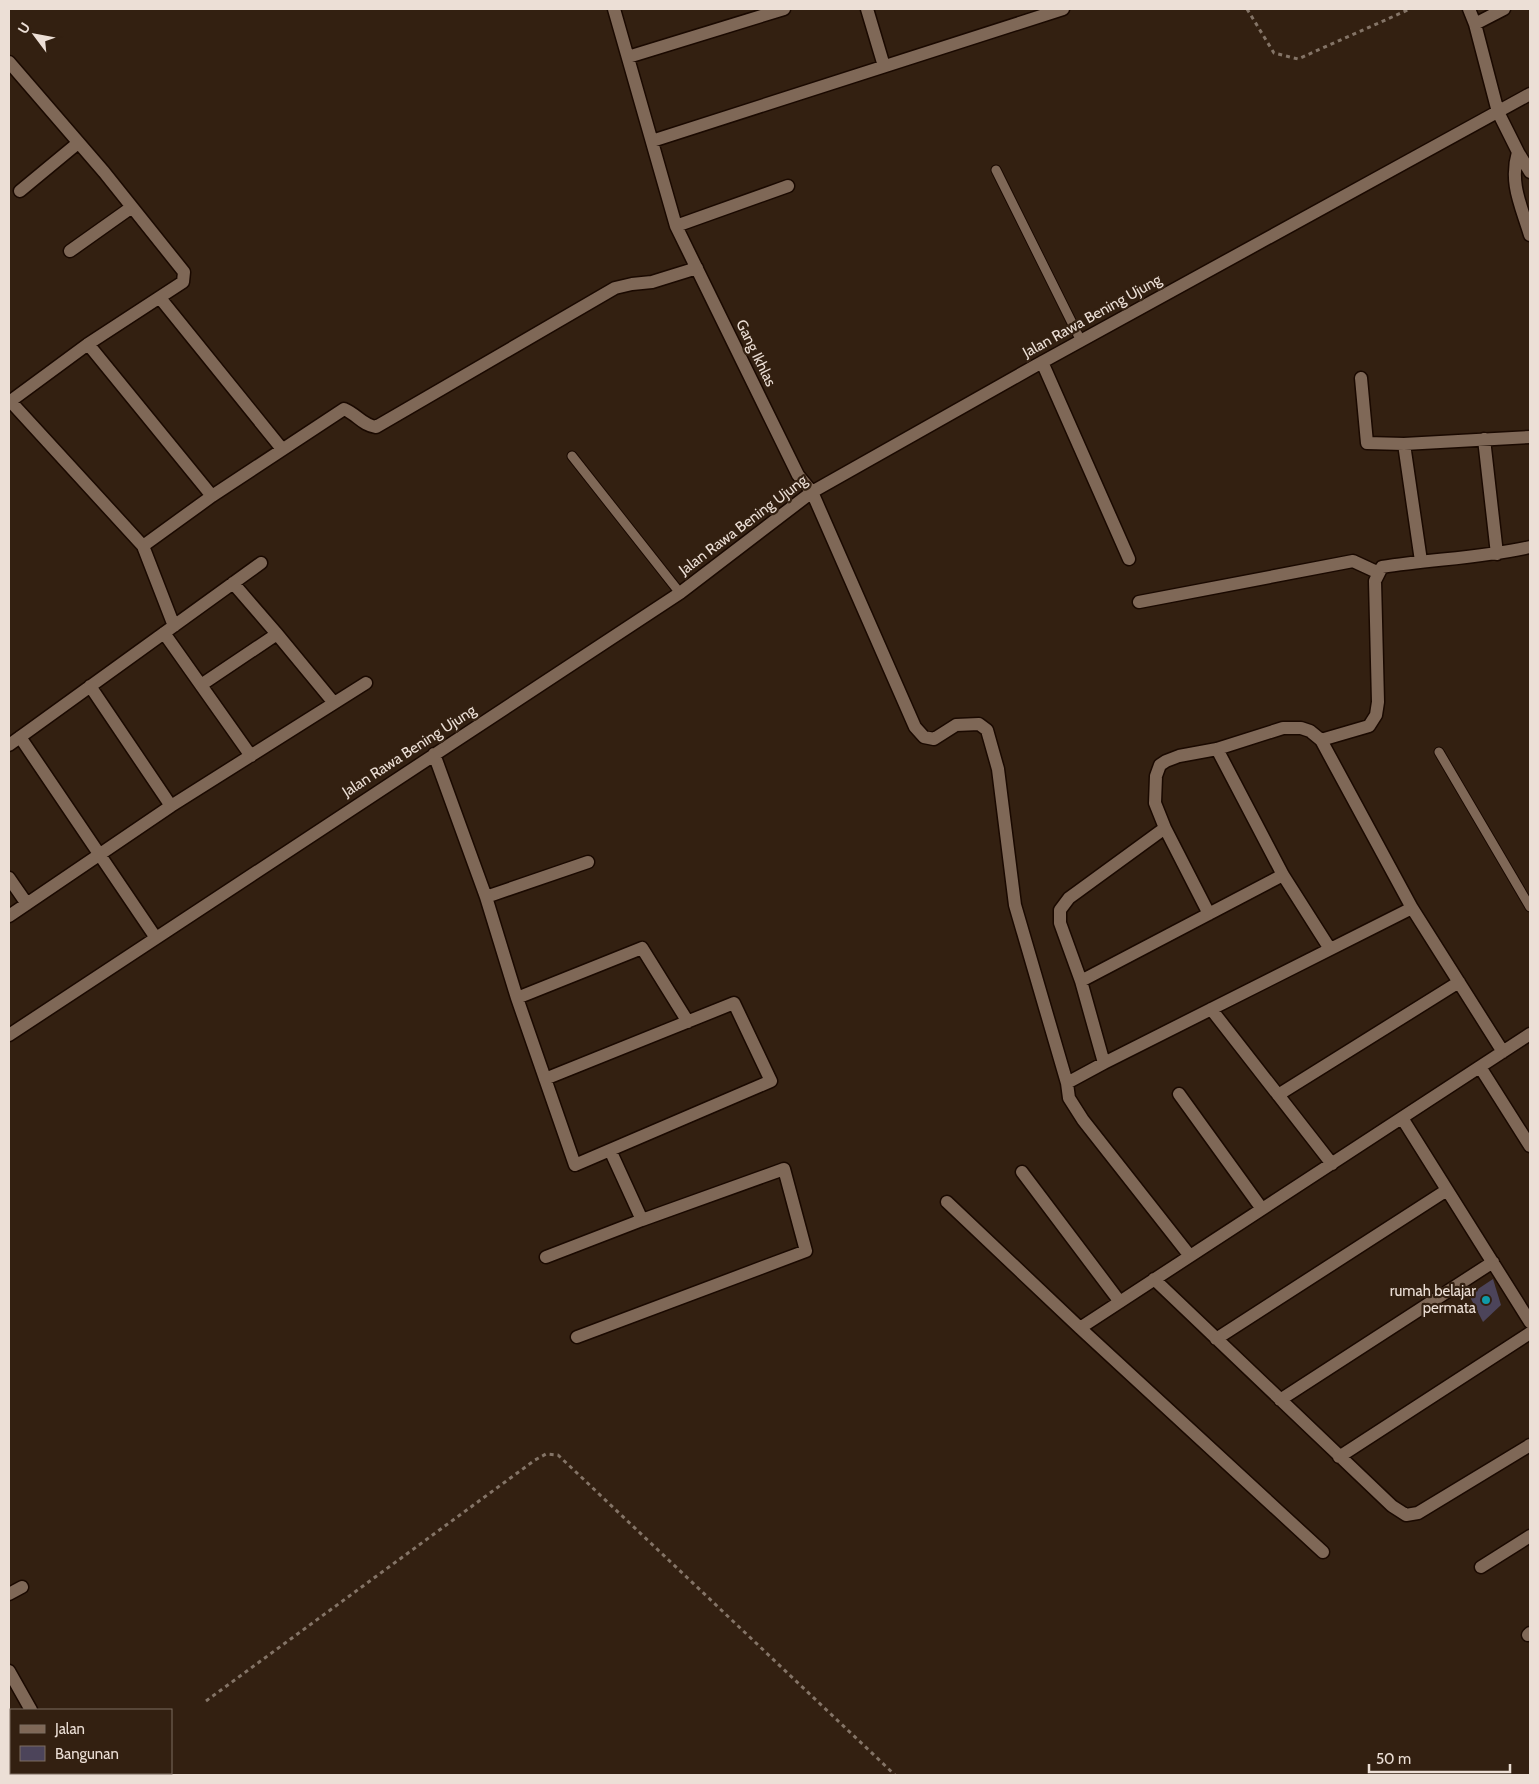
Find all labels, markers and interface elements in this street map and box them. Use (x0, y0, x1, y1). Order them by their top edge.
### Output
north arrow (10, 10, 60, 60)
text: U (14, 19, 34, 37)
street label: Jalan Rawa Bening Ujung (1019, 270, 1165, 362)
street label: Gang Ikhlas (732, 317, 780, 389)
street label: Jalan Rawa Bening Ujung (675, 471, 811, 580)
street label: Jalan Rawa Bening Ujung (338, 701, 480, 802)
place label: rumah belajar permata (1390, 1282, 1477, 1317)
marker: rumah belajar permata (1480, 1294, 1492, 1306)
legend (10, 1709, 172, 1774)
text: Jalan (54, 1720, 85, 1738)
scale bar (1369, 1742, 1510, 1774)
text: Bangunan (55, 1745, 119, 1763)
text: 50 m (1376, 1750, 1411, 1768)

